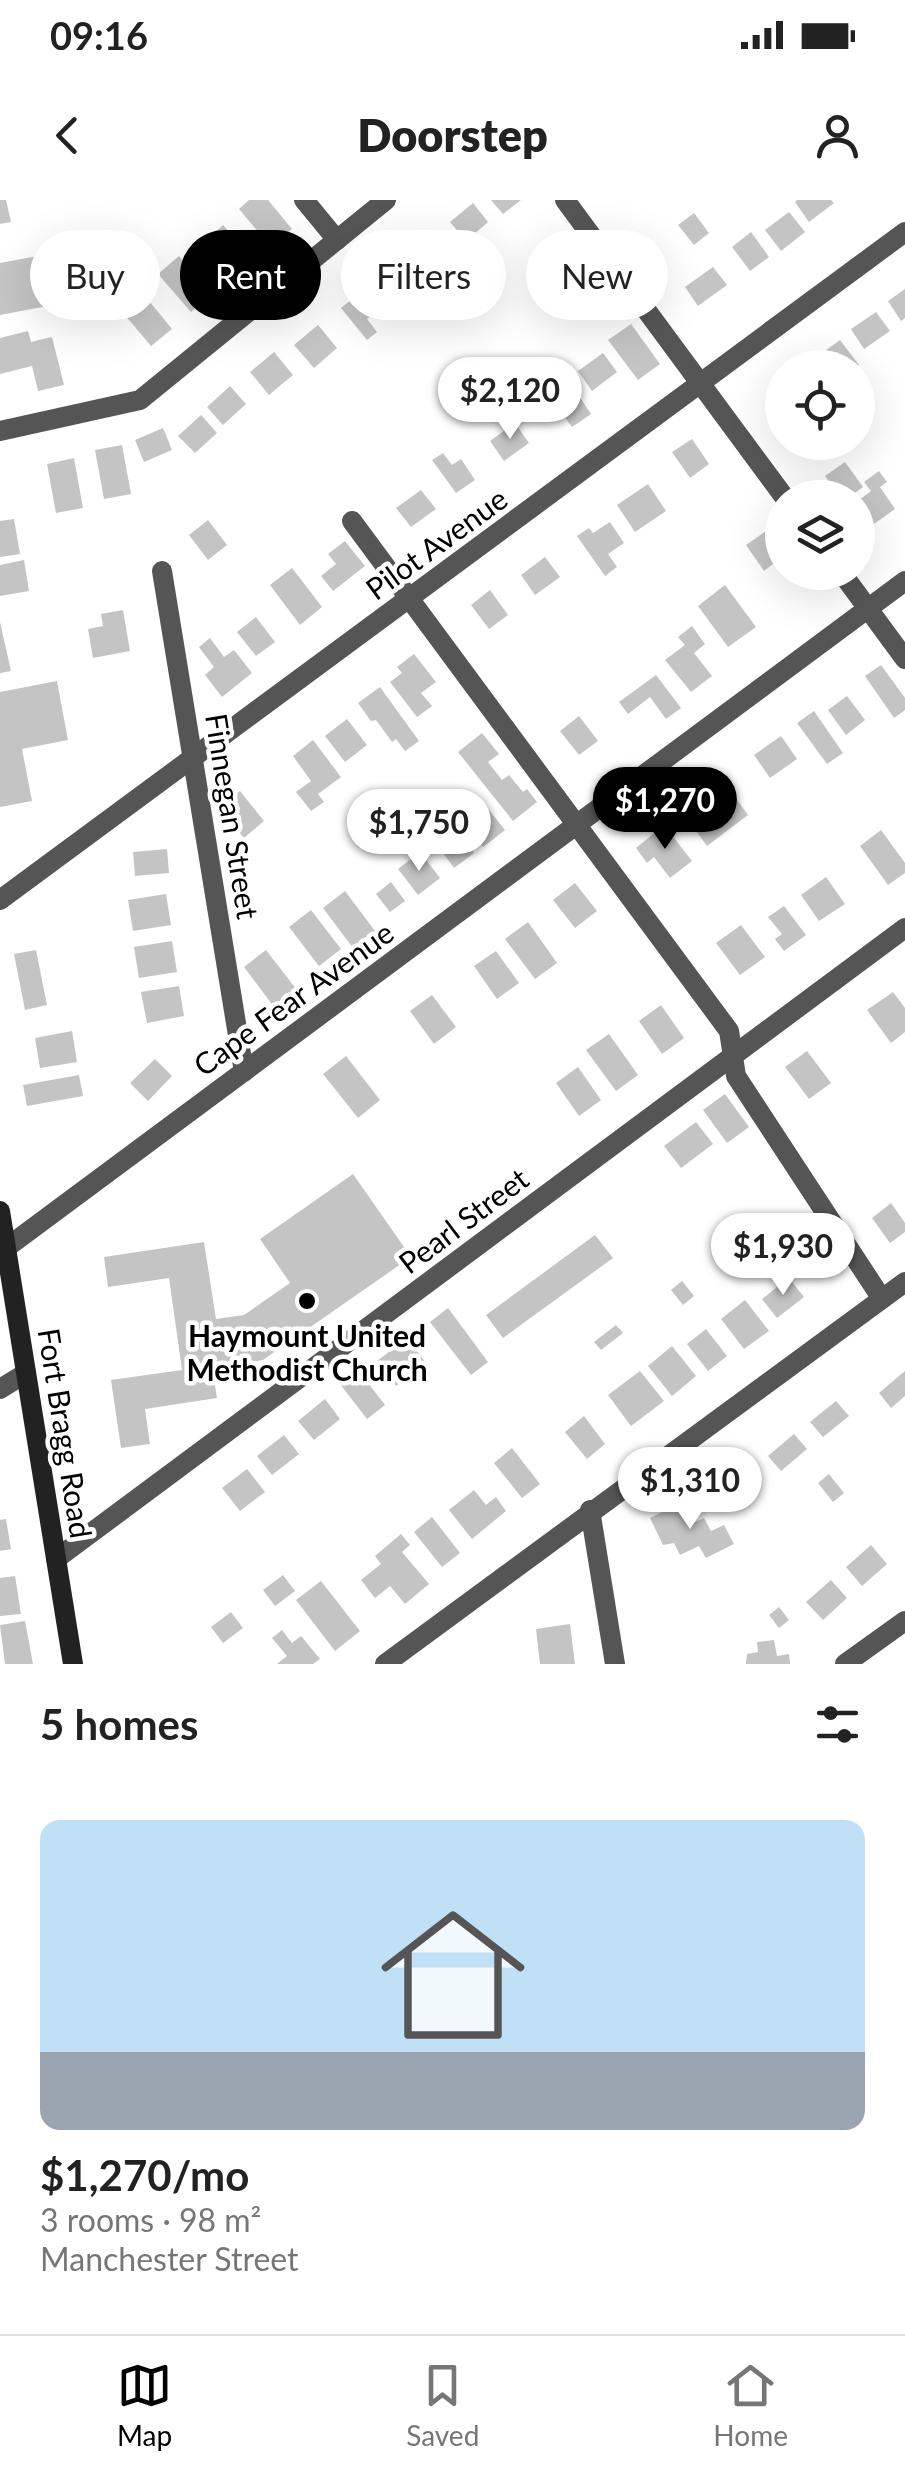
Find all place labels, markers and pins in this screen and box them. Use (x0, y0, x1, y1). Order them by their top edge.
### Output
pin: $2,120 (429, 357, 591, 442)
pin: $1,270 (584, 767, 746, 852)
pin: $1,750 (338, 789, 500, 874)
pin: $1,930 (702, 1213, 864, 1298)
marker: Haymount United Methodist Church (296, 1290, 318, 1312)
place label: Haymount United Methodist Church (186, 1317, 428, 1387)
pin: $1,310 (609, 1447, 771, 1532)

